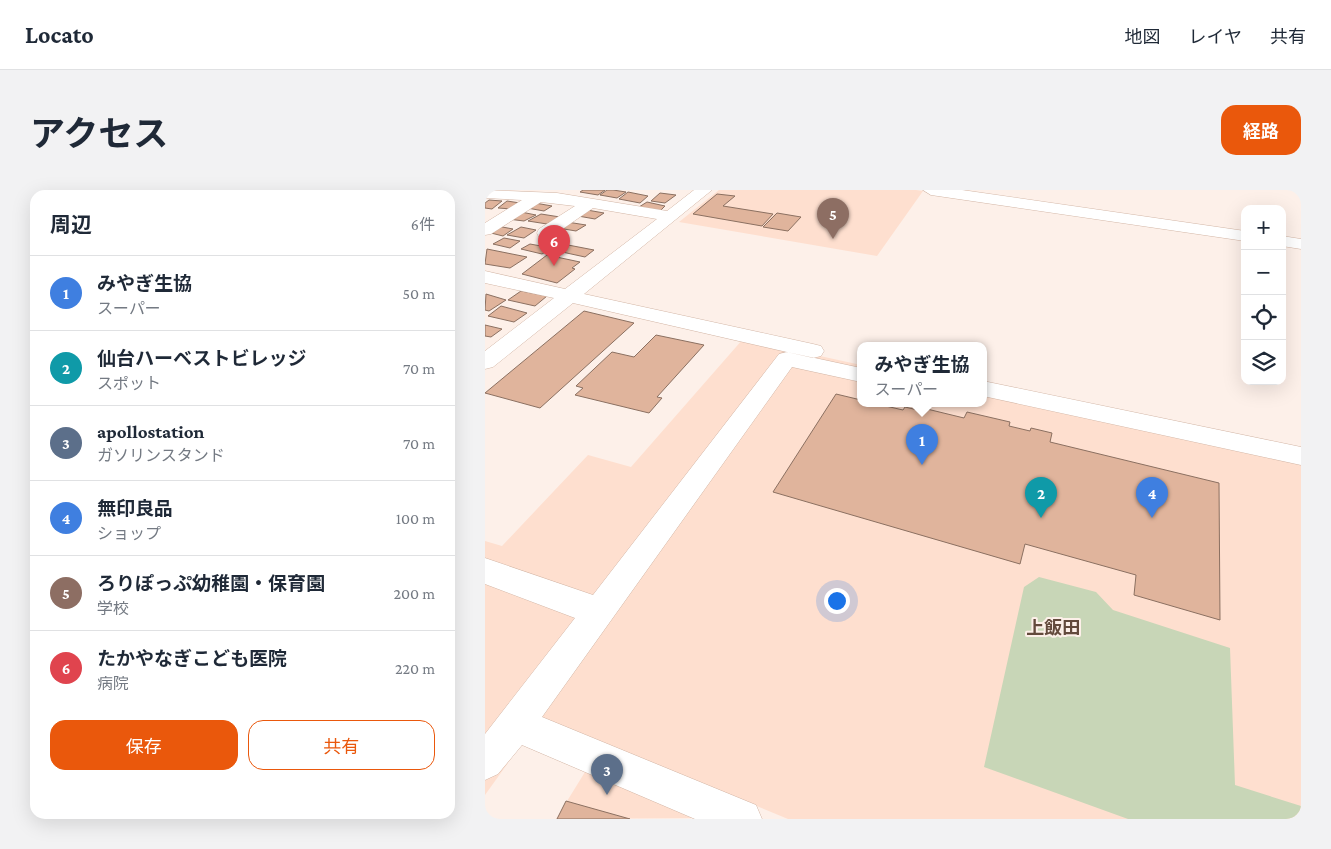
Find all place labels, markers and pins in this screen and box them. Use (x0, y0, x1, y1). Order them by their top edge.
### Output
pin: 5 (817, 198, 849, 239)
pin: 6 (538, 225, 570, 266)
pin: 1 (906, 424, 938, 465)
pin: 2 (1025, 477, 1057, 518)
pin: 4 (1136, 477, 1168, 518)
pin: 3 (591, 754, 623, 795)

